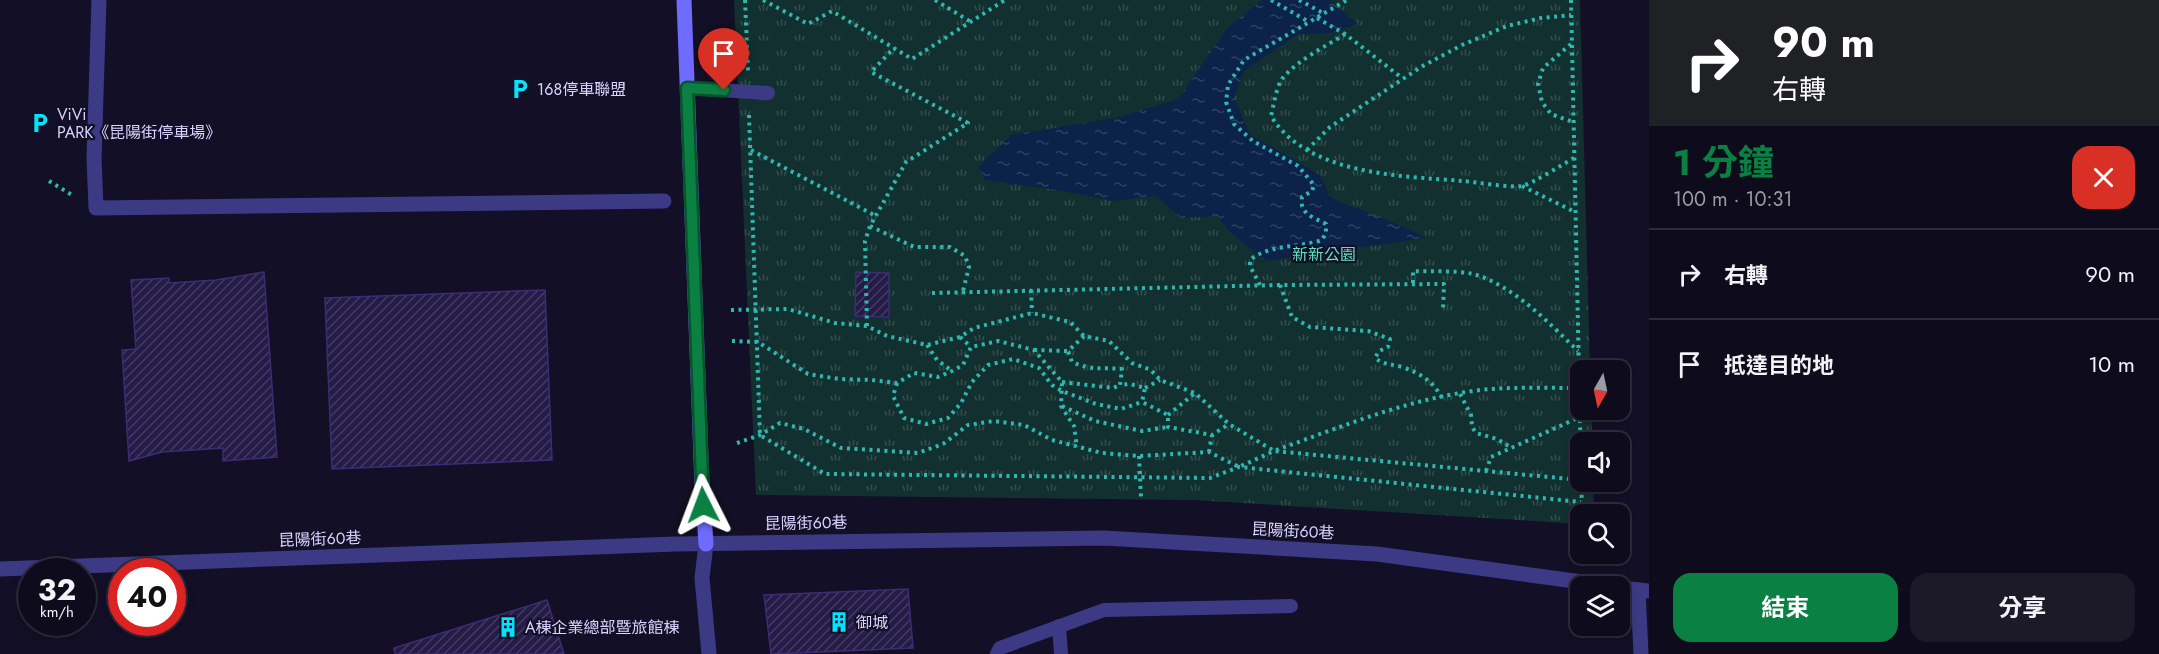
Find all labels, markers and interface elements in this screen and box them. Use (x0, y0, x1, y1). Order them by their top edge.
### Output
text: 90 m (1772, 12, 1875, 73)
icon: right (1673, 24, 1751, 102)
pin (698, 28, 749, 90)
icon: arrive (707, 37, 740, 70)
text: 右轉 (1772, 70, 1826, 109)
parking icon: 168停車聯盟 (508, 77, 532, 101)
place label: 168停車聯盟 (537, 78, 626, 101)
place label: ViVi PARK《昆陽街停車場》 (57, 103, 221, 144)
parking icon: ViVi PARK《昆陽街停車場》 (28, 111, 52, 135)
text: 1 分鐘 (1673, 136, 1774, 188)
button: close (2072, 146, 2135, 209)
text: 100 m · 10:31 (1673, 185, 1793, 214)
park label: 新新公園 (1292, 243, 1356, 266)
icon: right (1673, 258, 1706, 291)
text: 90 m (2085, 258, 2135, 290)
text: 右轉 (1724, 259, 1768, 291)
icon: arrive (1673, 348, 1706, 381)
text: 10 m (2088, 348, 2135, 380)
text: 抵達目的地 (1724, 349, 1834, 381)
north arrow (1570, 360, 1630, 420)
map controls (1570, 360, 1630, 636)
button: sound (1570, 432, 1630, 492)
position arrow (671, 473, 735, 537)
button: search (1570, 504, 1630, 564)
street label: 昆陽街60巷 (764, 511, 848, 535)
street label: 昆陽街60巷 (1251, 517, 1335, 545)
street label: 昆陽街60巷 (278, 526, 362, 552)
speed limit sign: 40 (108, 558, 186, 636)
text: 32 (38, 568, 76, 611)
button: 結束 (1673, 573, 1898, 642)
button: 分享 (1910, 573, 2135, 642)
button: layers (1570, 576, 1630, 636)
text: km/h (40, 601, 74, 623)
building icon: 御城 (827, 610, 851, 634)
place label: 御城 (856, 611, 888, 634)
building icon: A棟企業總部暨旅館棟 (496, 615, 520, 639)
place label: A棟企業總部暨旅館棟 (525, 616, 680, 639)

